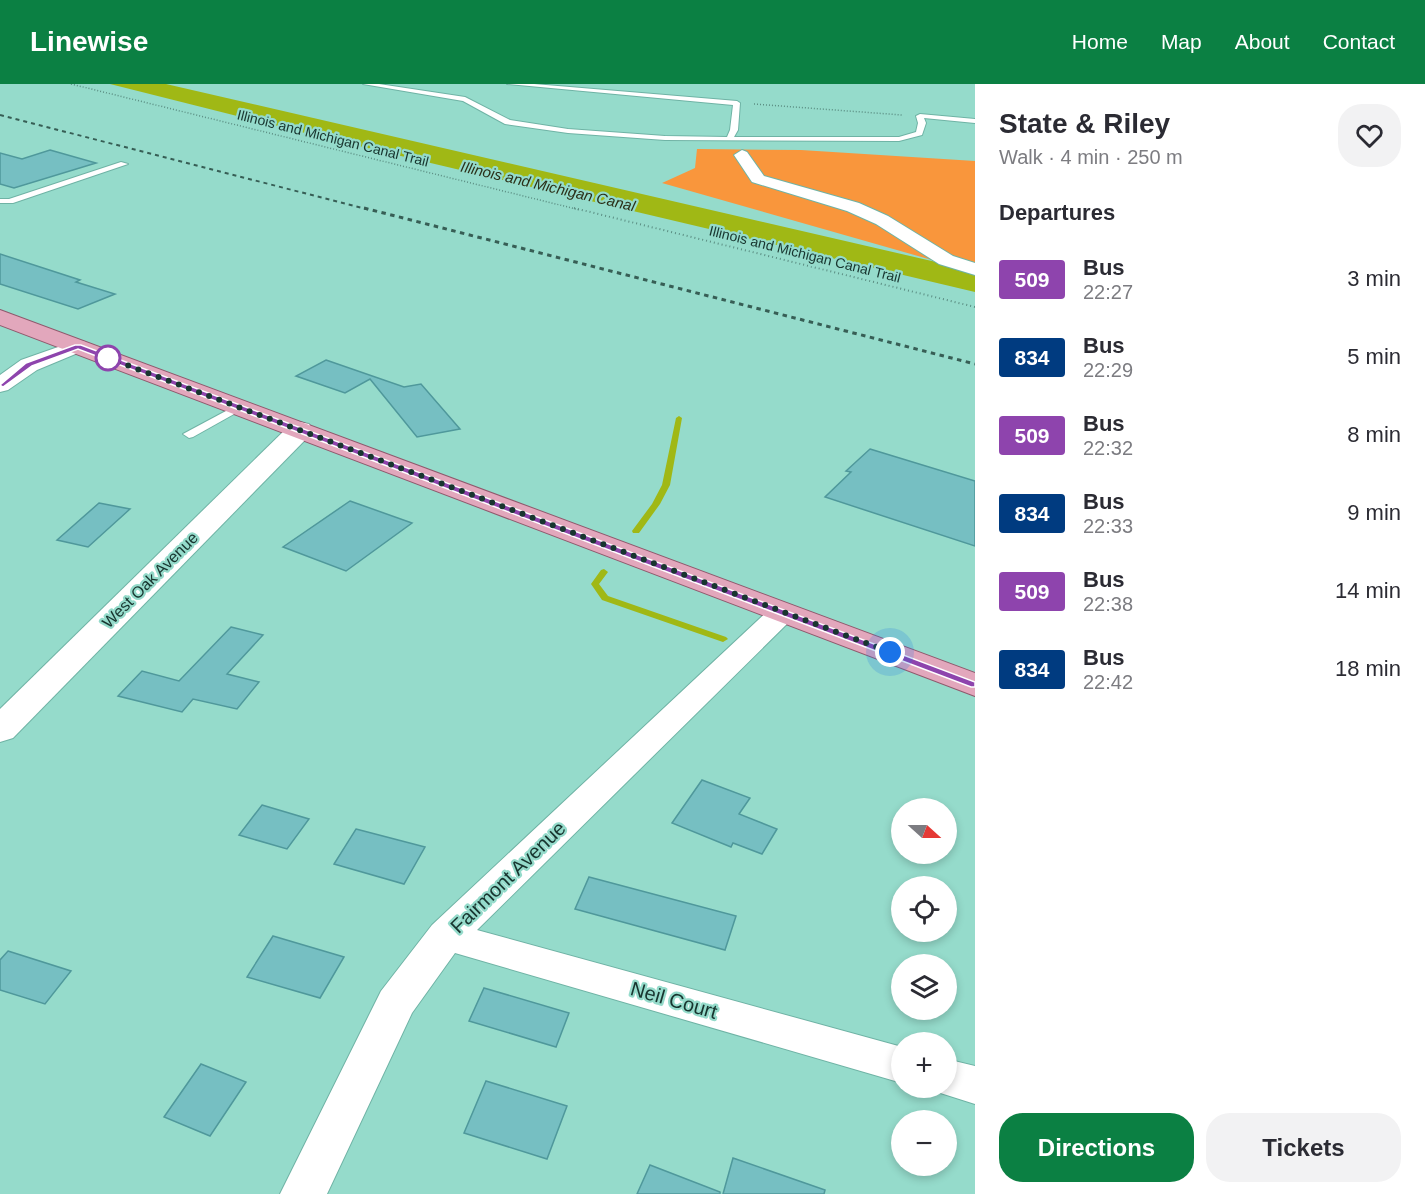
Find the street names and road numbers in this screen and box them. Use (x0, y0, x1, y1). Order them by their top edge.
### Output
street label: Illinois and Michigan Canal Trail (236, 106, 430, 170)
street label: Illinois and Michigan Canal Trail (708, 222, 902, 286)
street label: West Oak Avenue (99, 529, 201, 631)
street label: Fairmont Avenue (446, 817, 570, 937)
street label: Neil Court (628, 977, 720, 1023)

